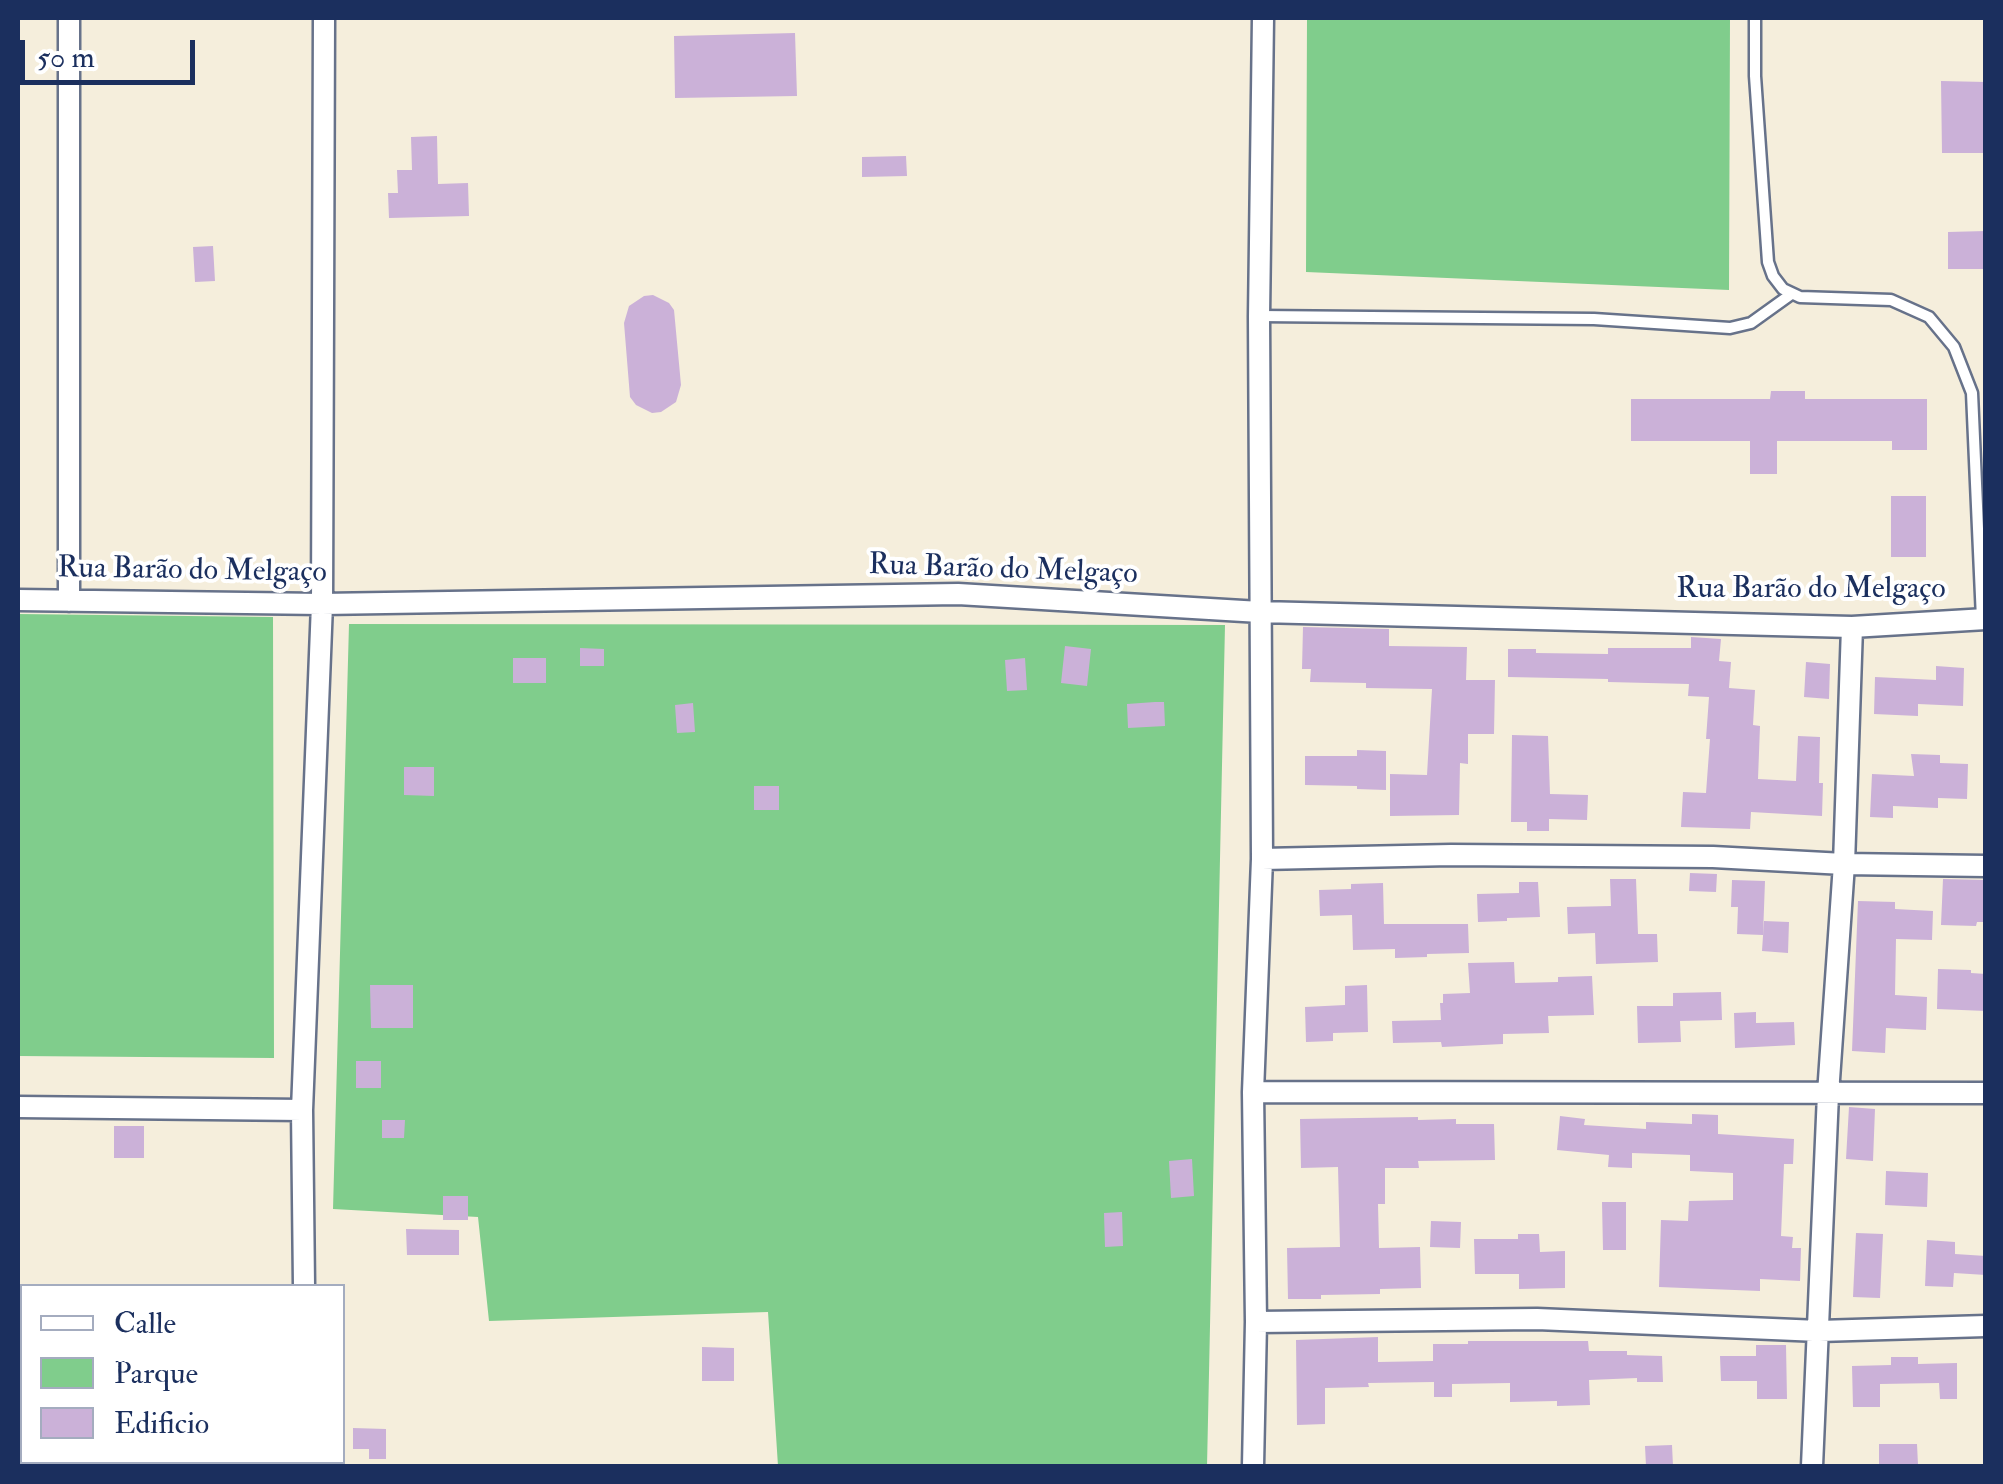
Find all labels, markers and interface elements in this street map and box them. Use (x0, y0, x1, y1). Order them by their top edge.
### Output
scale bar (25, 20, 200, 82)
text: 50 m (37, 39, 95, 76)
street label: Rua Barão do Melgaço (868, 548, 1138, 594)
street label: Rua Barão do Melgaço (57, 552, 327, 592)
street label: Rua Barão do Melgaço (1676, 573, 1946, 609)
legend (20, 1284, 345, 1464)
text: Calle (114, 1305, 176, 1342)
text: Parque (114, 1355, 198, 1392)
text: Edificio (114, 1405, 209, 1442)

